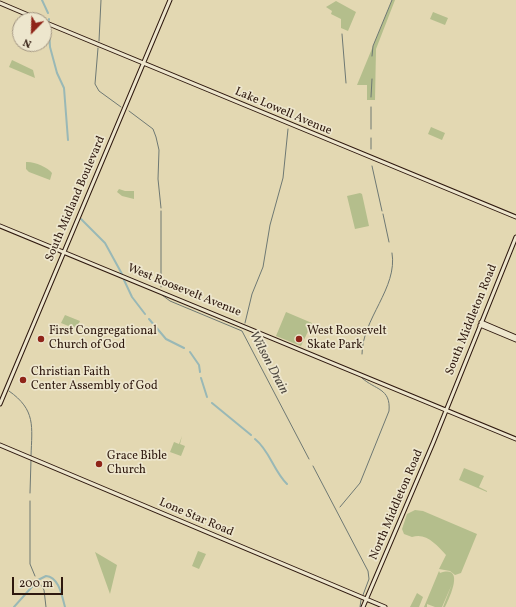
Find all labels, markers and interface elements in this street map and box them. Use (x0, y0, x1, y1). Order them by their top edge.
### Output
north arrow (12, 12, 52, 52)
text: N (21, 34, 34, 51)
street label: Lake Lowell Avenue (232, 85, 334, 139)
street label: South Midland Boulevard (43, 134, 109, 264)
street label: West Roosevelt Avenue (125, 262, 243, 320)
street label: South Middleton Road (443, 262, 501, 378)
place label: First Congregational Church of God (49, 325, 157, 353)
place label: West Roosevelt Skate Park (307, 325, 387, 353)
water label: Wilson Drain (245, 329, 291, 397)
marker: First Congregational Church of God (36, 334, 46, 344)
marker: West Roosevelt Skate Park (294, 334, 304, 344)
place label: Christian Faith Center Assembly of God (31, 366, 158, 394)
marker: Christian Faith Center Assembly of God (18, 375, 28, 385)
street label: North Middleton Road (367, 448, 427, 562)
place label: Grace Bible Church (107, 450, 167, 478)
marker: Grace Bible Church (94, 459, 104, 469)
street label: Lone Star Road (157, 496, 235, 540)
scale bar (14, 569, 65, 595)
text: 200 m (19, 576, 53, 592)

